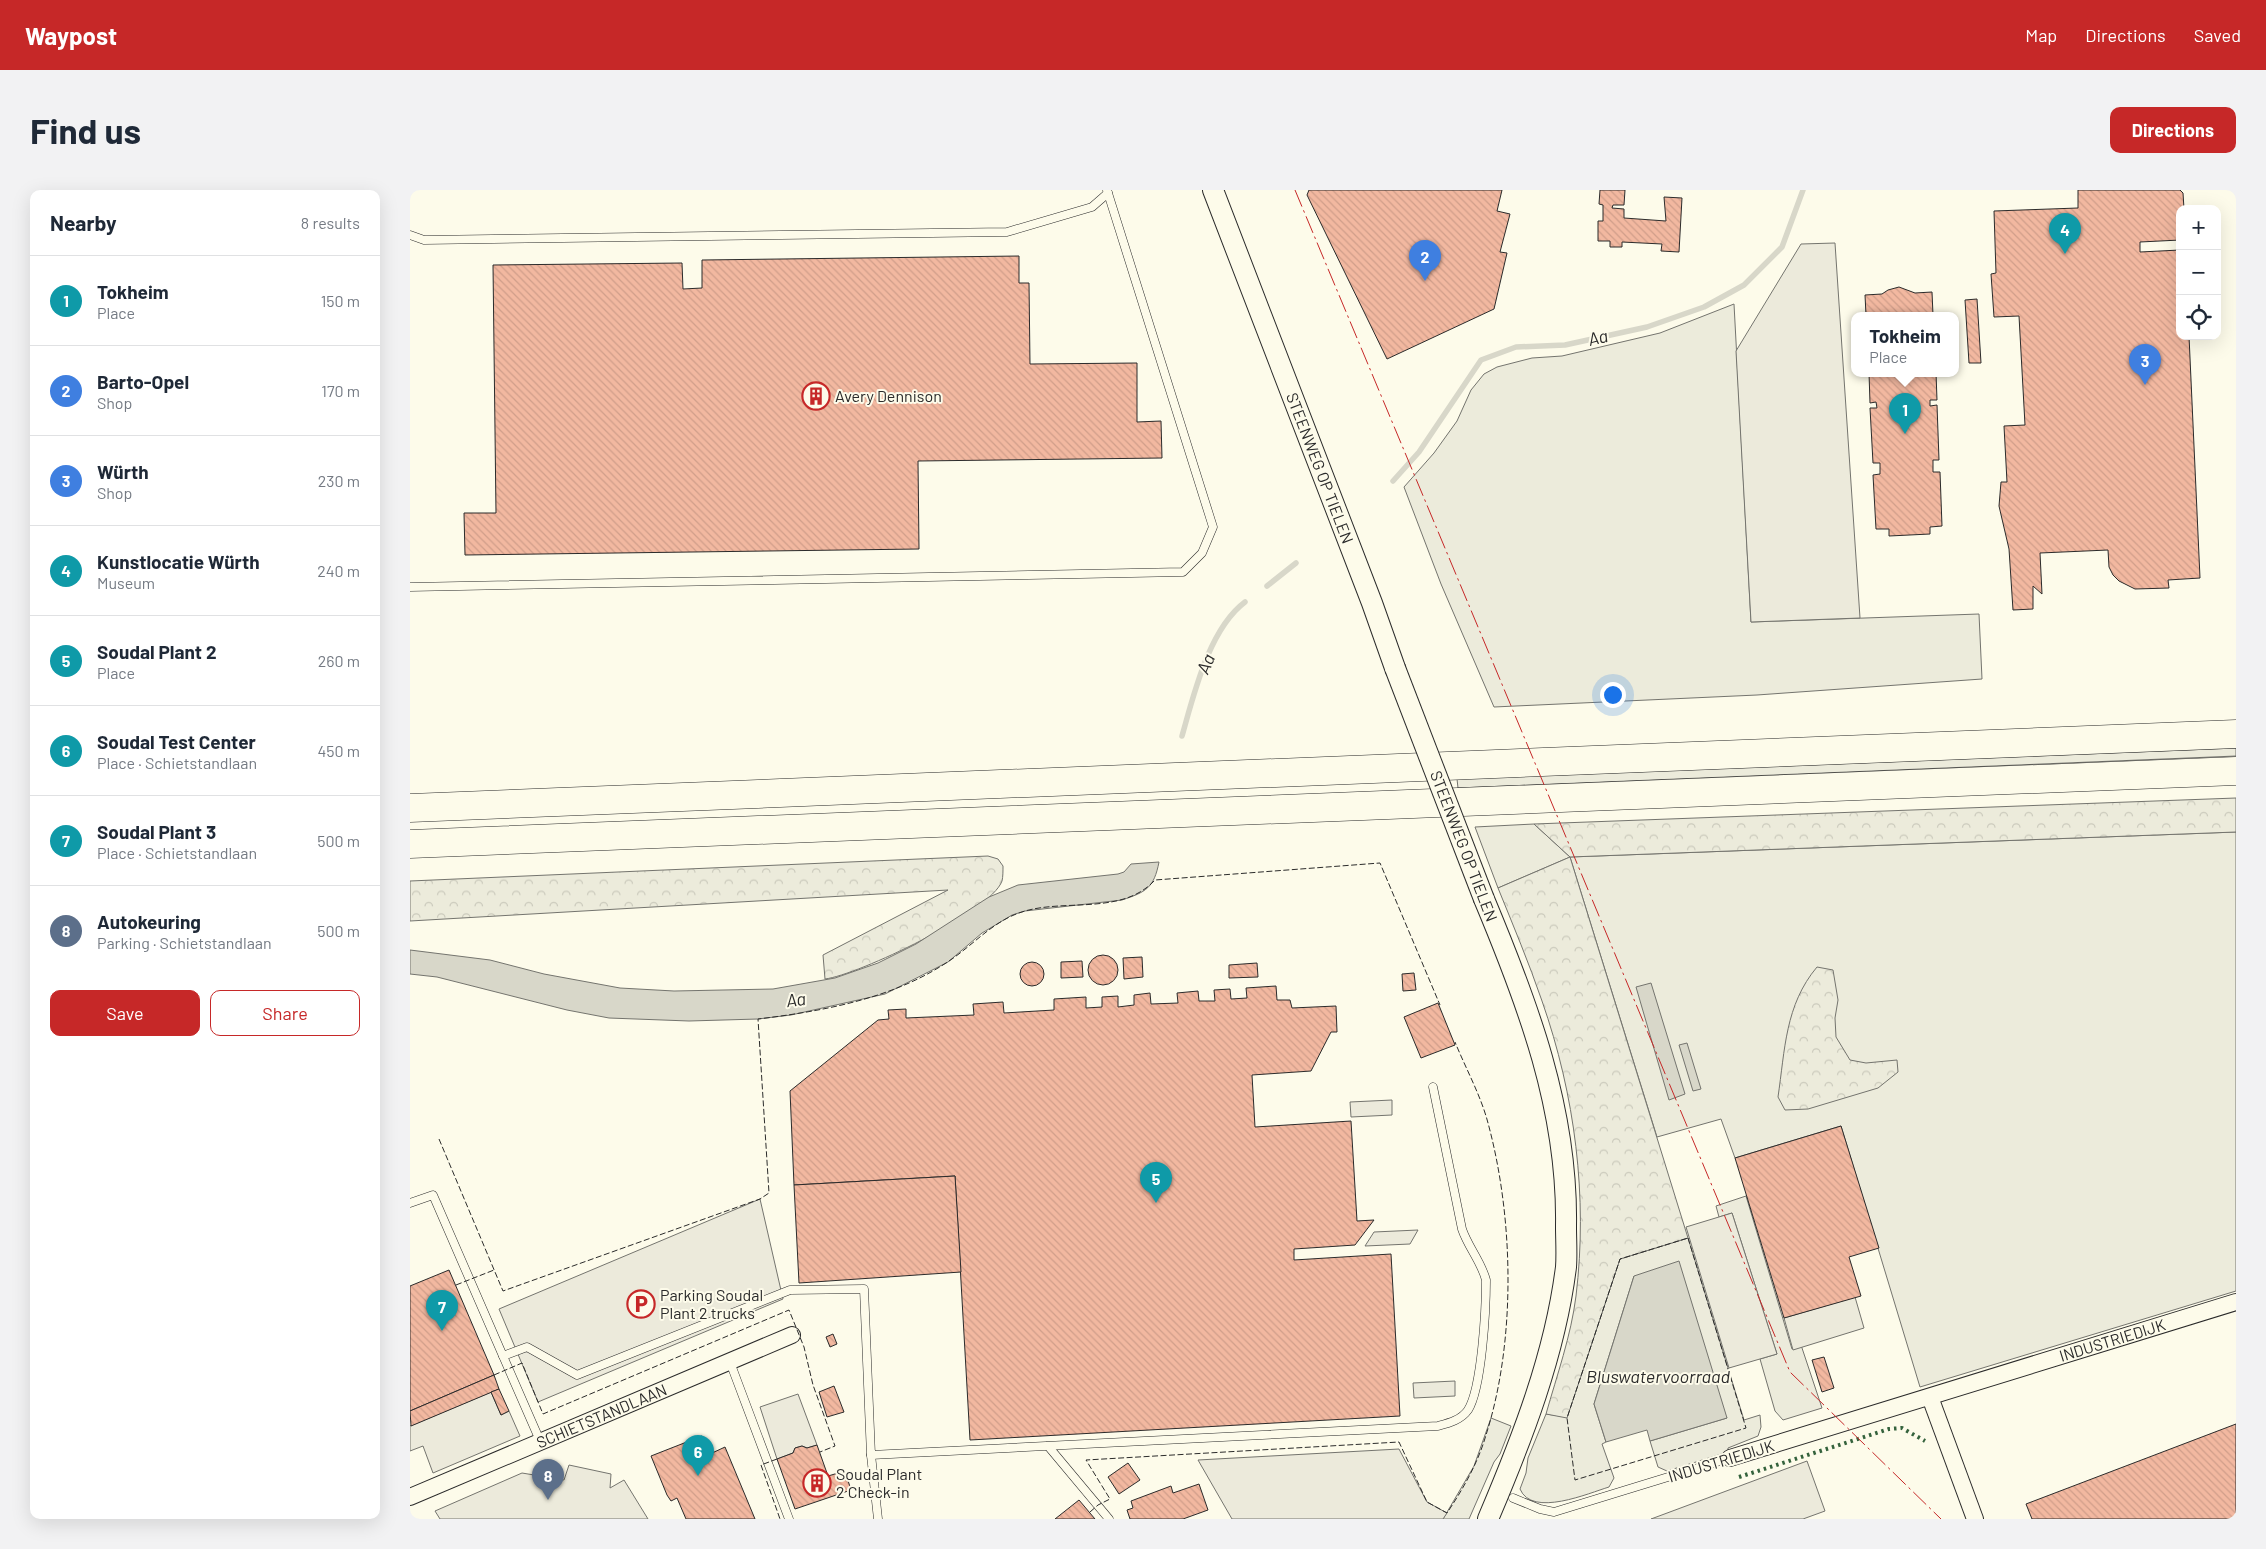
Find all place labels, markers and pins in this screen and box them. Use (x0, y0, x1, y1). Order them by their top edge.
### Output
pin: 4 (2049, 213, 2081, 254)
pin: 2 (1409, 240, 1441, 281)
pin: 3 (2129, 344, 2161, 385)
building icon: Avery Dennison (801, 381, 831, 411)
place label: Avery Dennison (835, 386, 942, 405)
pin: 1 (1889, 393, 1921, 434)
pin: 5 (1140, 1162, 1172, 1203)
place label: Parking Soudal Plant 2 trucks (660, 1285, 763, 1322)
parking icon: Parking Soudal Plant 2 trucks (626, 1289, 656, 1319)
pin: 7 (426, 1290, 458, 1331)
pin: 6 (682, 1435, 714, 1476)
pin: 8 (532, 1459, 564, 1500)
place label: Soudal Plant 2 Check-in (836, 1464, 922, 1501)
building icon: Soudal Plant 2 Check-in (802, 1468, 832, 1498)

